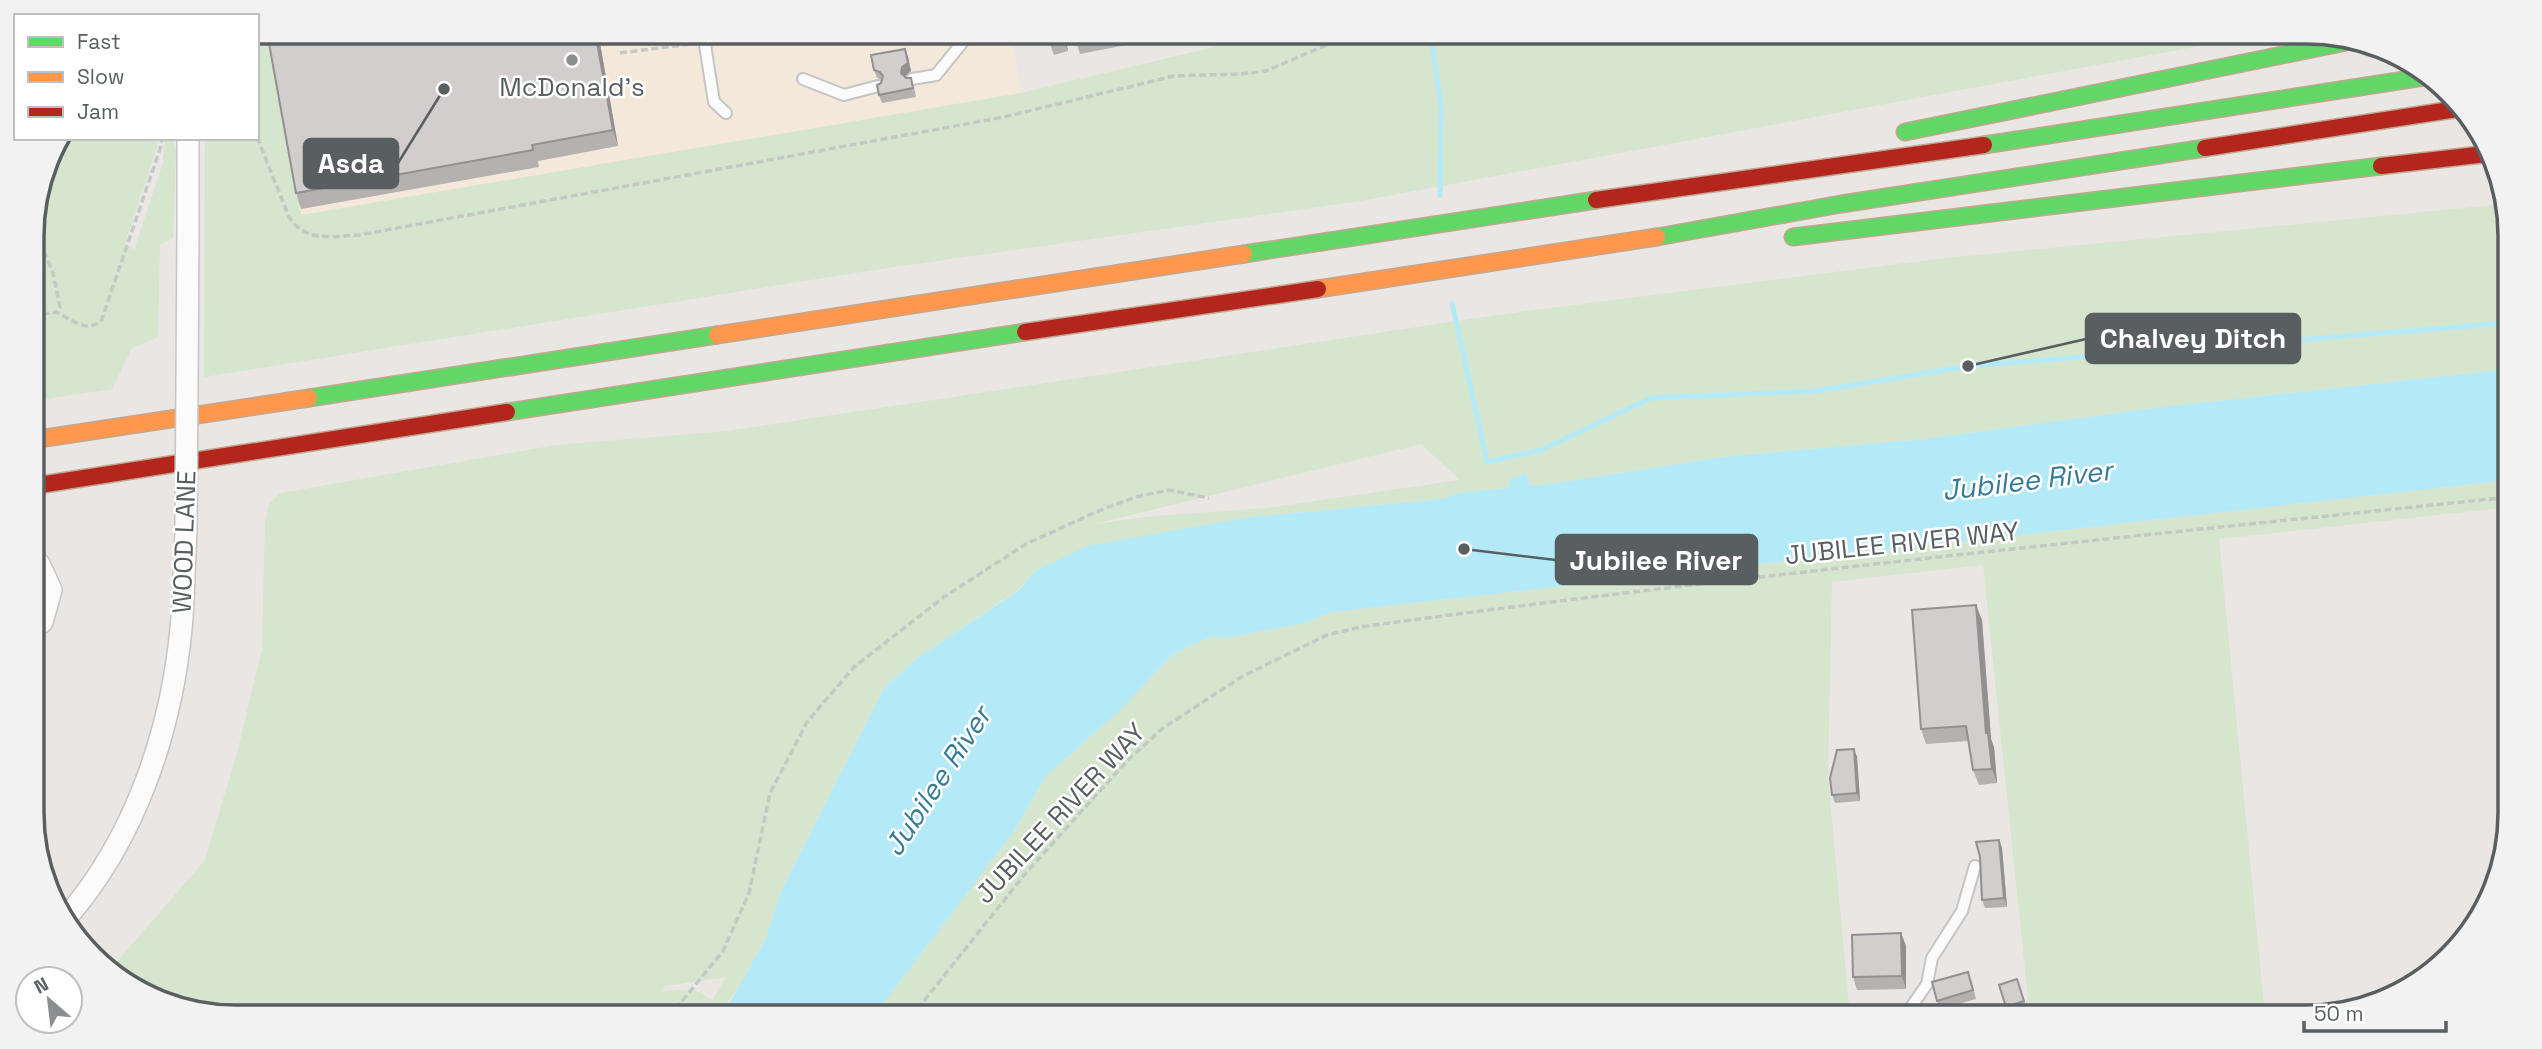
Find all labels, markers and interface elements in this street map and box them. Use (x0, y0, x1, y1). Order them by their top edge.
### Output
legend (14, 14, 259, 140)
text: Fast (77, 28, 121, 55)
marker: McDonald's (564, 52, 580, 68)
text: Slow (77, 63, 125, 90)
place label: McDonald's (499, 70, 645, 104)
text: Jam (77, 98, 119, 125)
callout: Asda (304, 139, 398, 188)
text: Asda (318, 145, 384, 181)
callout: Chalvey Ditch (2086, 314, 2300, 363)
text: Chalvey Ditch (2100, 320, 2286, 356)
water label: Jubilee River (1940, 451, 2118, 508)
street label: WOOD LANE (165, 470, 203, 614)
street label: JUBILEE RIVER WAY (1783, 514, 2021, 572)
callout: Jubilee River (1556, 535, 1757, 584)
text: Jubilee River (1570, 542, 1742, 578)
water label: Jubilee River (875, 696, 1001, 863)
street label: JUBILEE RIVER WAY (967, 715, 1153, 911)
north arrow (14, 965, 84, 1035)
text: N (30, 971, 53, 999)
scale bar (2304, 990, 2446, 1034)
text: 50 m (2314, 1000, 2364, 1027)

